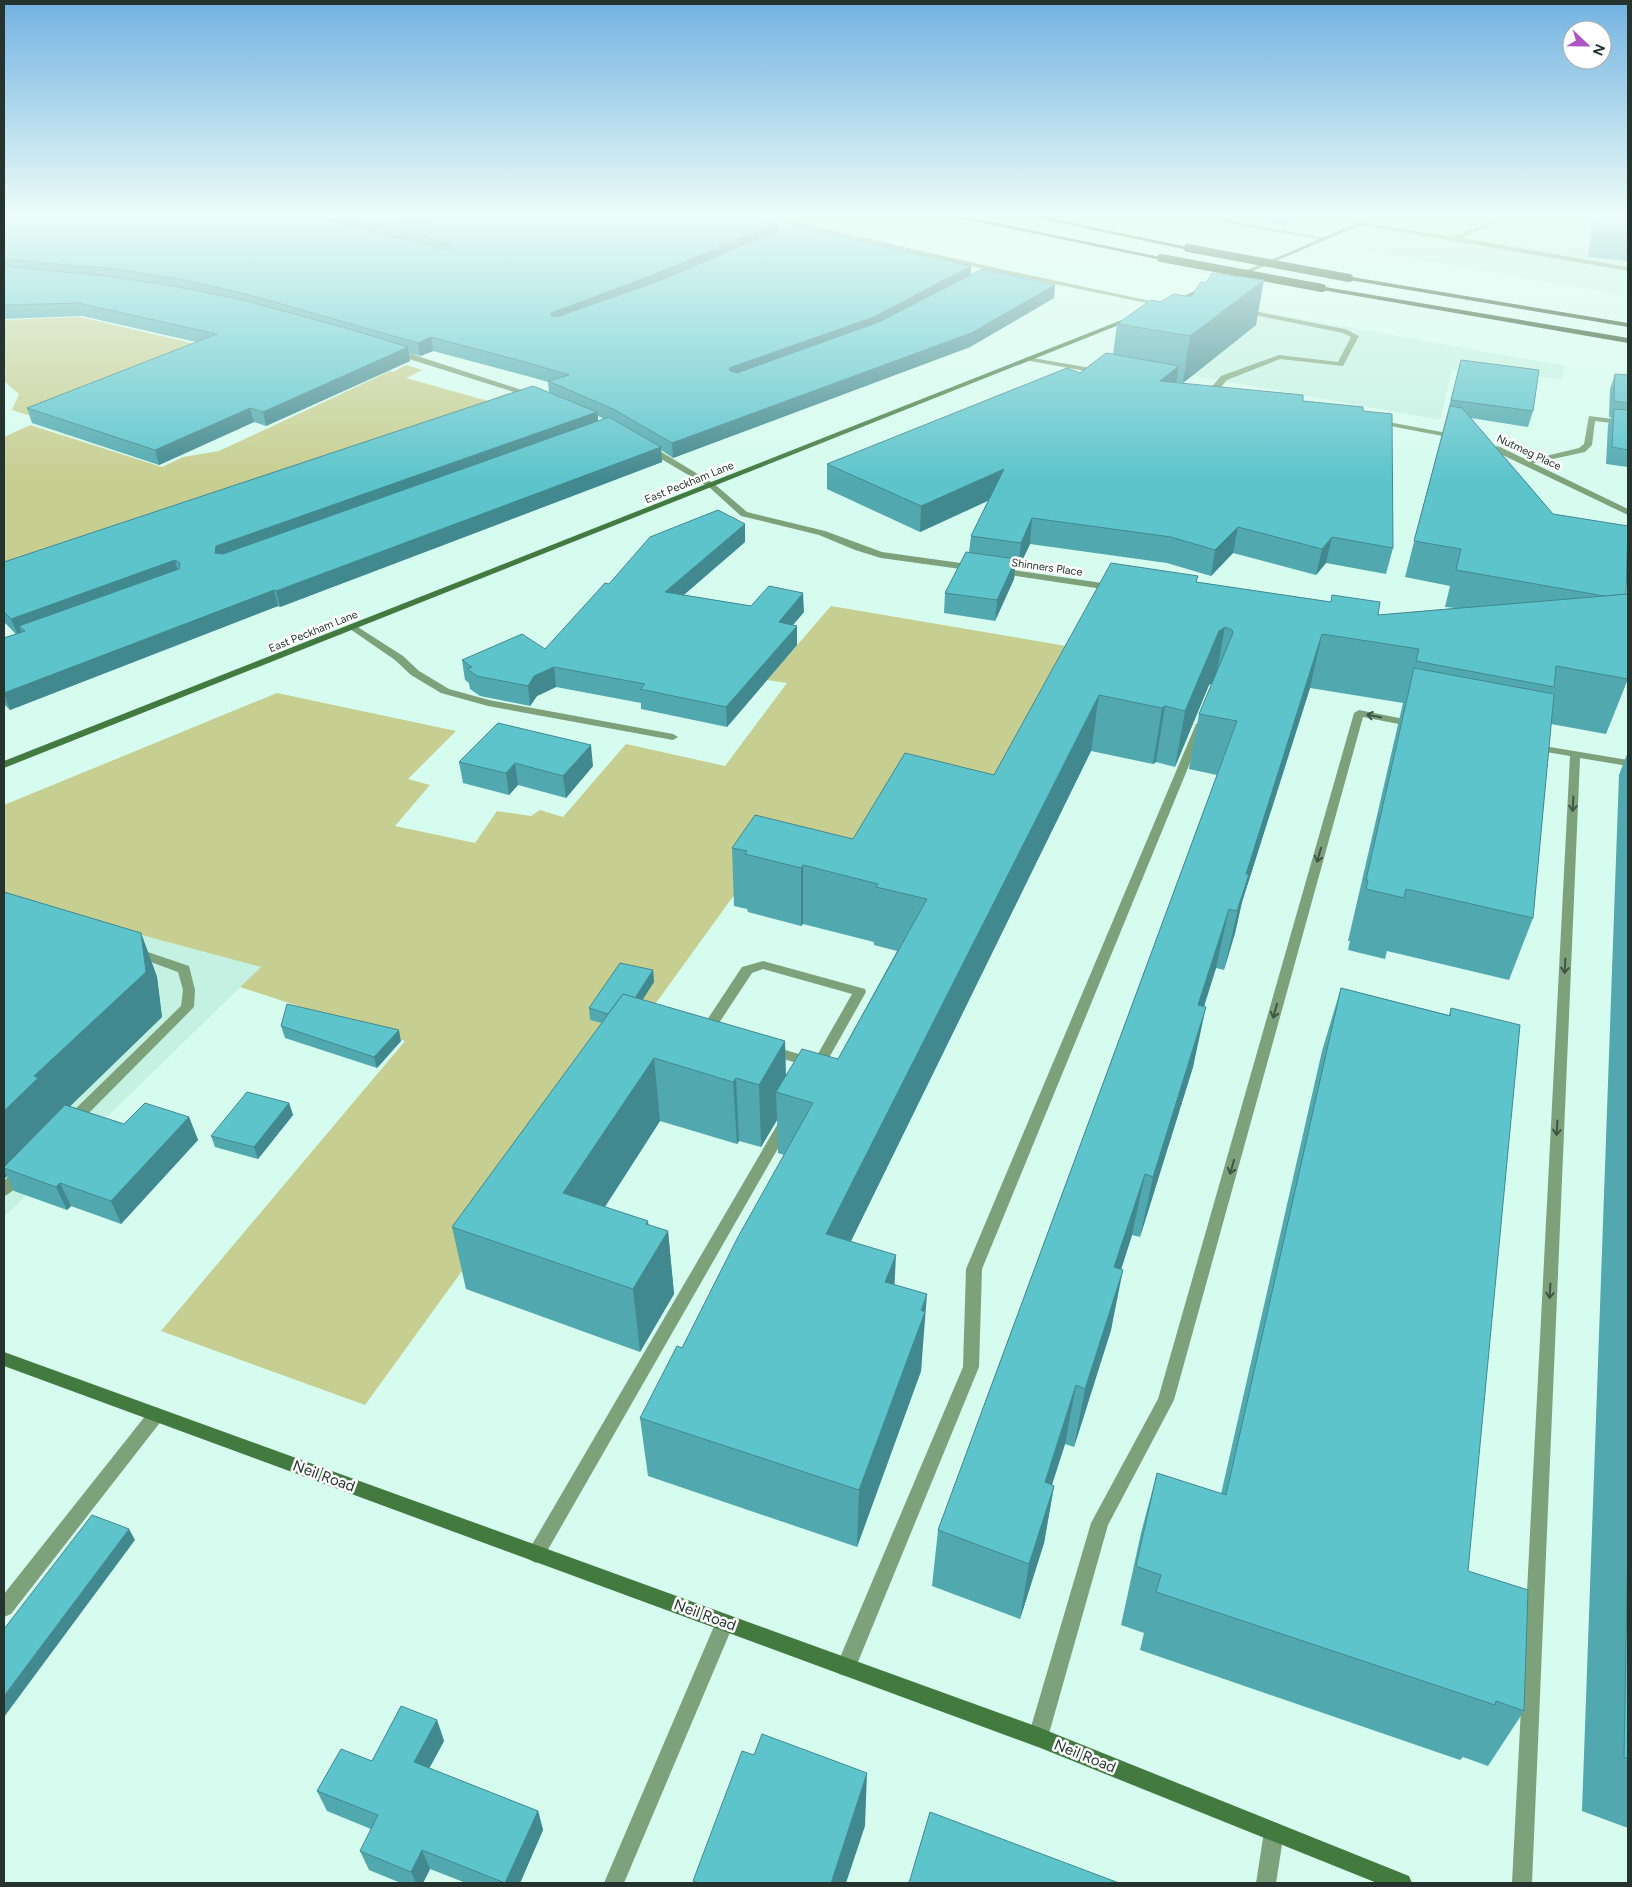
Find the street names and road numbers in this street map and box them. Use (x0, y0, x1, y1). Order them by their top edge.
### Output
street label: Nutmeg Place (1494, 432, 1563, 473)
street label: East Peckham Lane (643, 459, 736, 506)
street label: Shinners Place (1011, 556, 1083, 579)
street label: East Peckham Lane (267, 608, 360, 655)
street label: Neil Road (290, 1456, 358, 1496)
street label: Neil Road (671, 1595, 739, 1635)
street label: Neil Road (1052, 1736, 1118, 1776)

